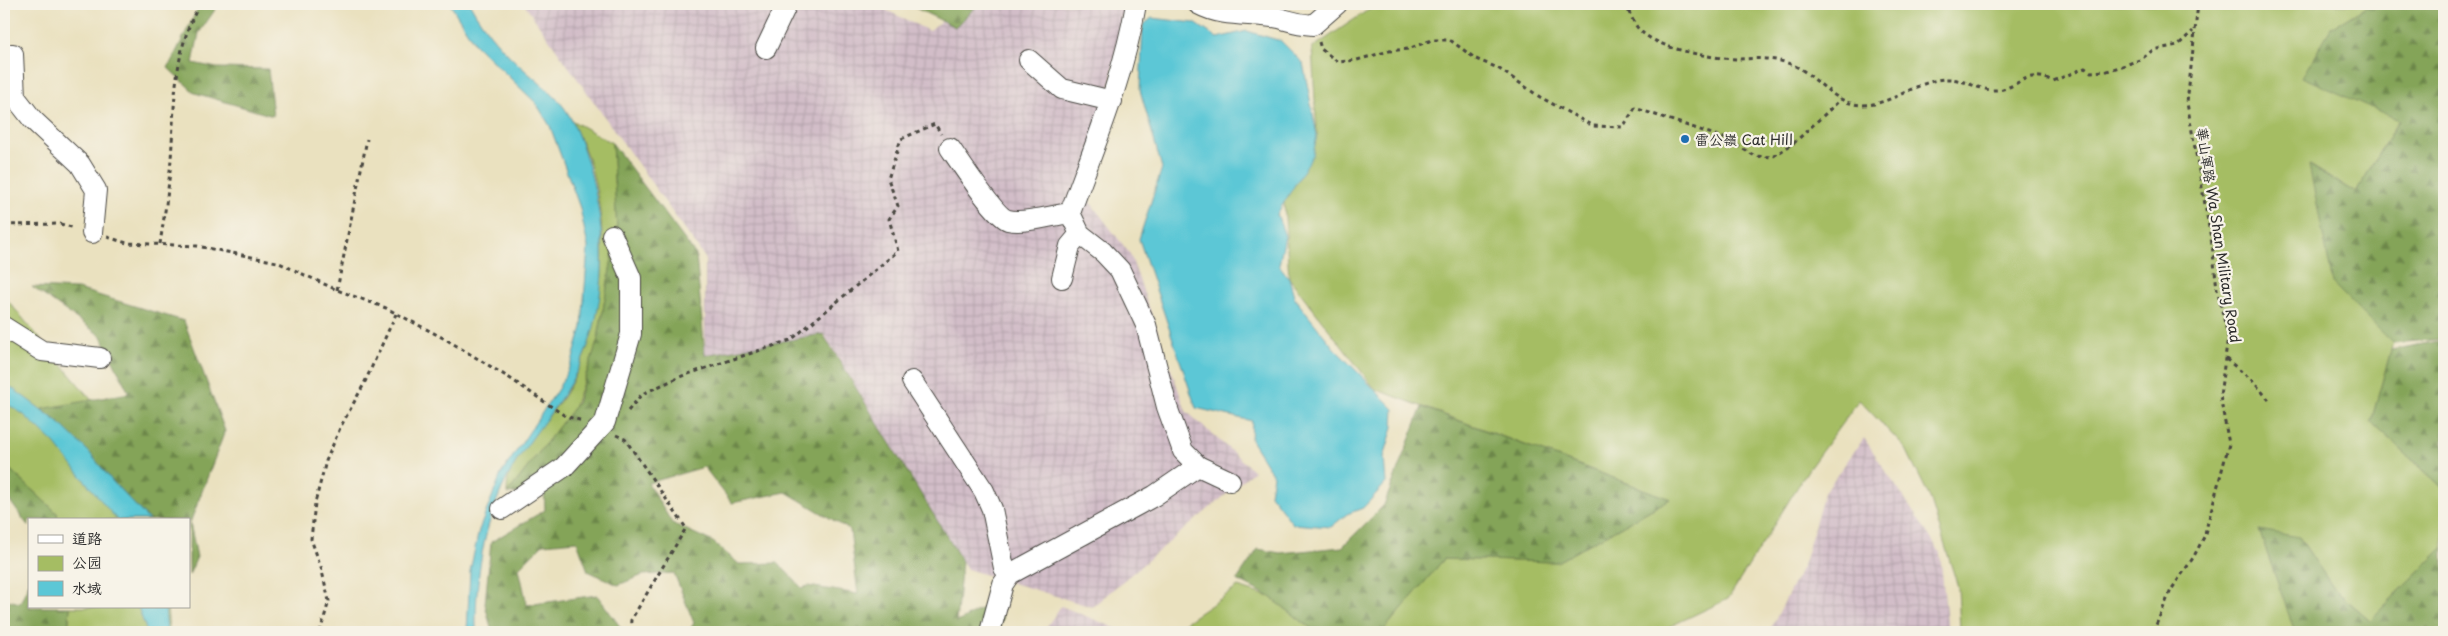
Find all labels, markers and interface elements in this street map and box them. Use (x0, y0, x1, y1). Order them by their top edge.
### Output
street label: 華山軍路 Wa Shan Military Road (2192, 126, 2246, 344)
place label: 雷公嶺 Cat Hill (1695, 129, 1793, 150)
marker: 雷公嶺 Cat Hill (1679, 133, 1691, 145)
legend (28, 518, 190, 608)
text: 道路 (72, 526, 102, 549)
text: 公园 (72, 550, 102, 573)
text: 水域 (72, 576, 102, 599)

